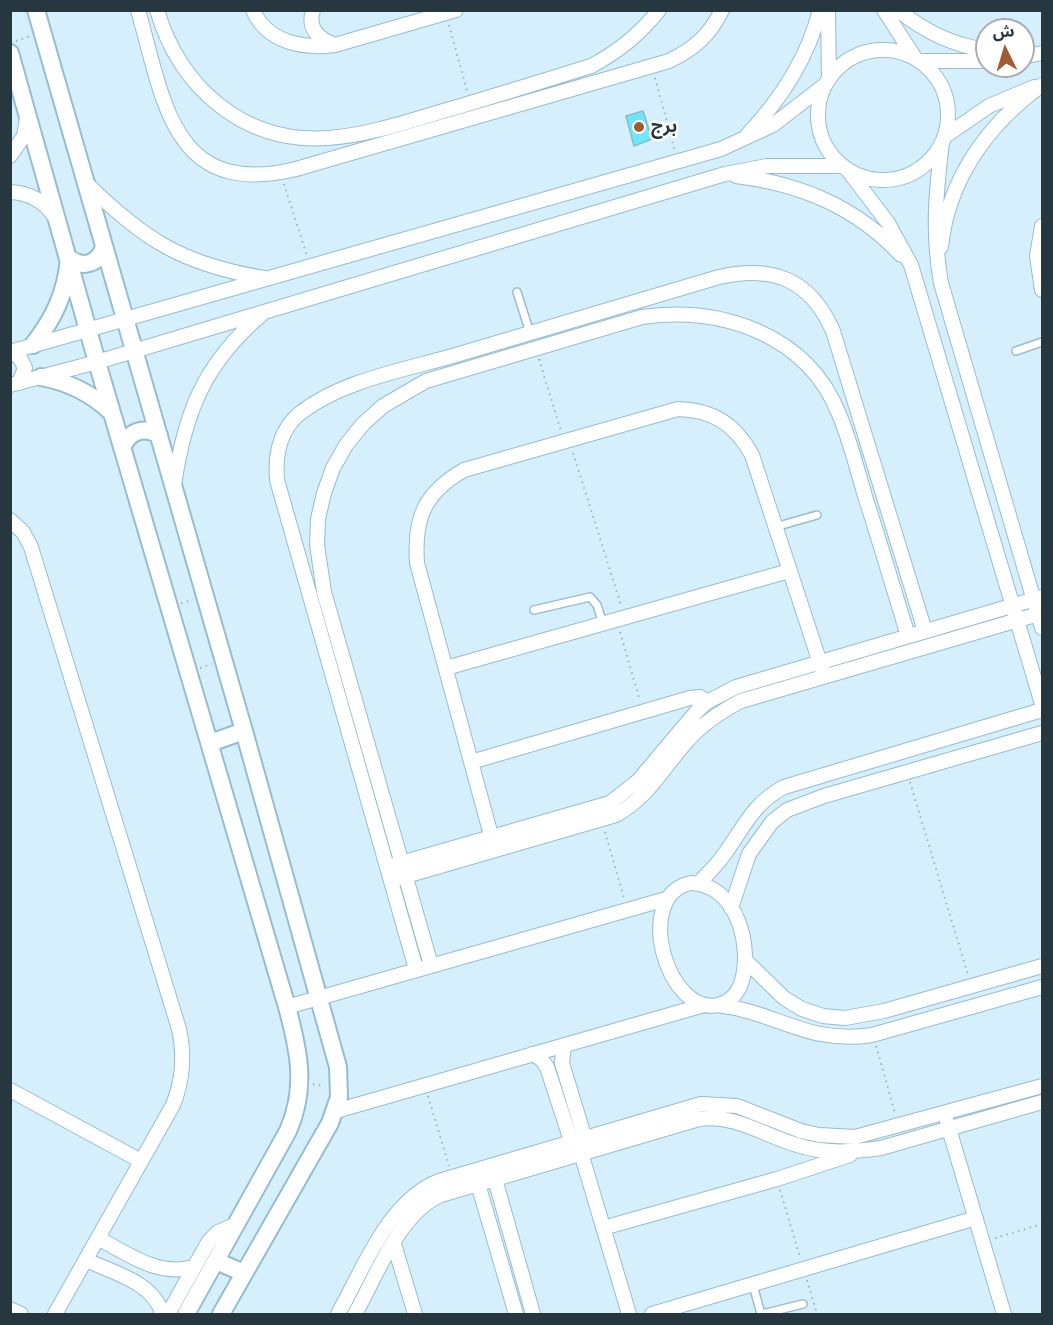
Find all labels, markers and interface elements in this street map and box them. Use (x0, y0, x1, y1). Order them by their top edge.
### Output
north arrow (975, 18, 1035, 78)
text: ش (992, 19, 1015, 44)
place label: برج (651, 116, 677, 138)
marker: برج (632, 120, 646, 134)

